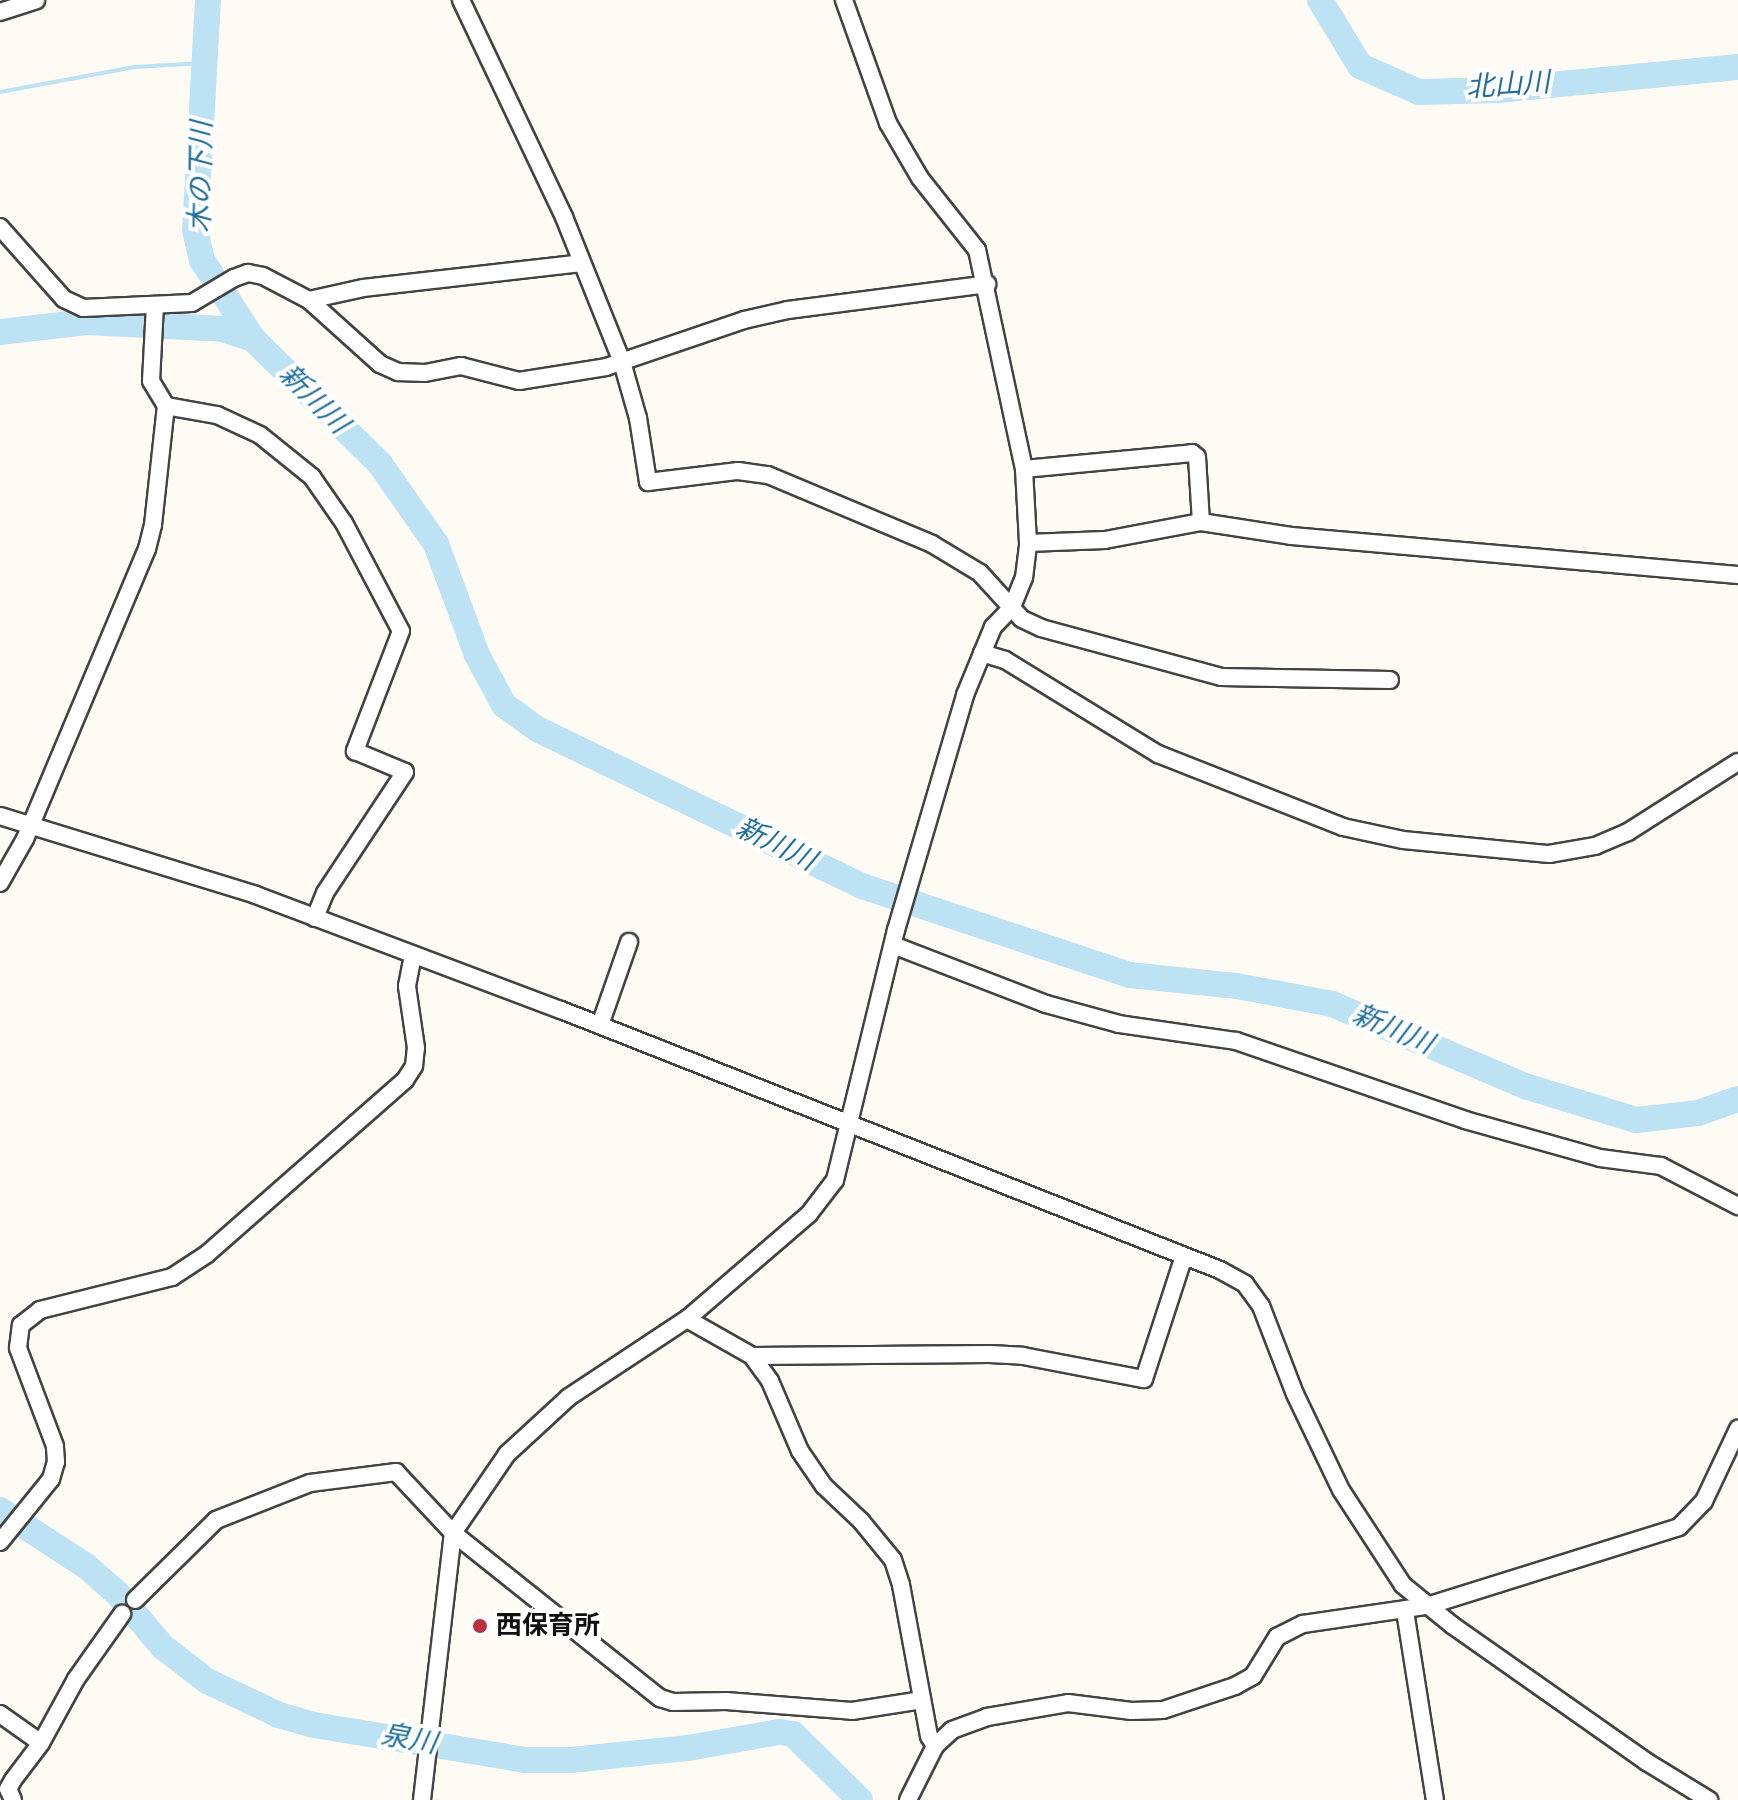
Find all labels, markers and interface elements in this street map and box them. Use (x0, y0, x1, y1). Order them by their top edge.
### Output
water label: 北山川 (1465, 65, 1551, 105)
water label: 木の下川 (183, 121, 219, 233)
water label: 新川川 (272, 357, 356, 441)
water label: 新川川 (731, 810, 821, 878)
water label: 新川川 (1348, 997, 1438, 1061)
place label: 西保育所 (496, 1610, 600, 1642)
marker: 西保育所 (471, 1617, 489, 1635)
water label: 泉川 (379, 1718, 439, 1760)

